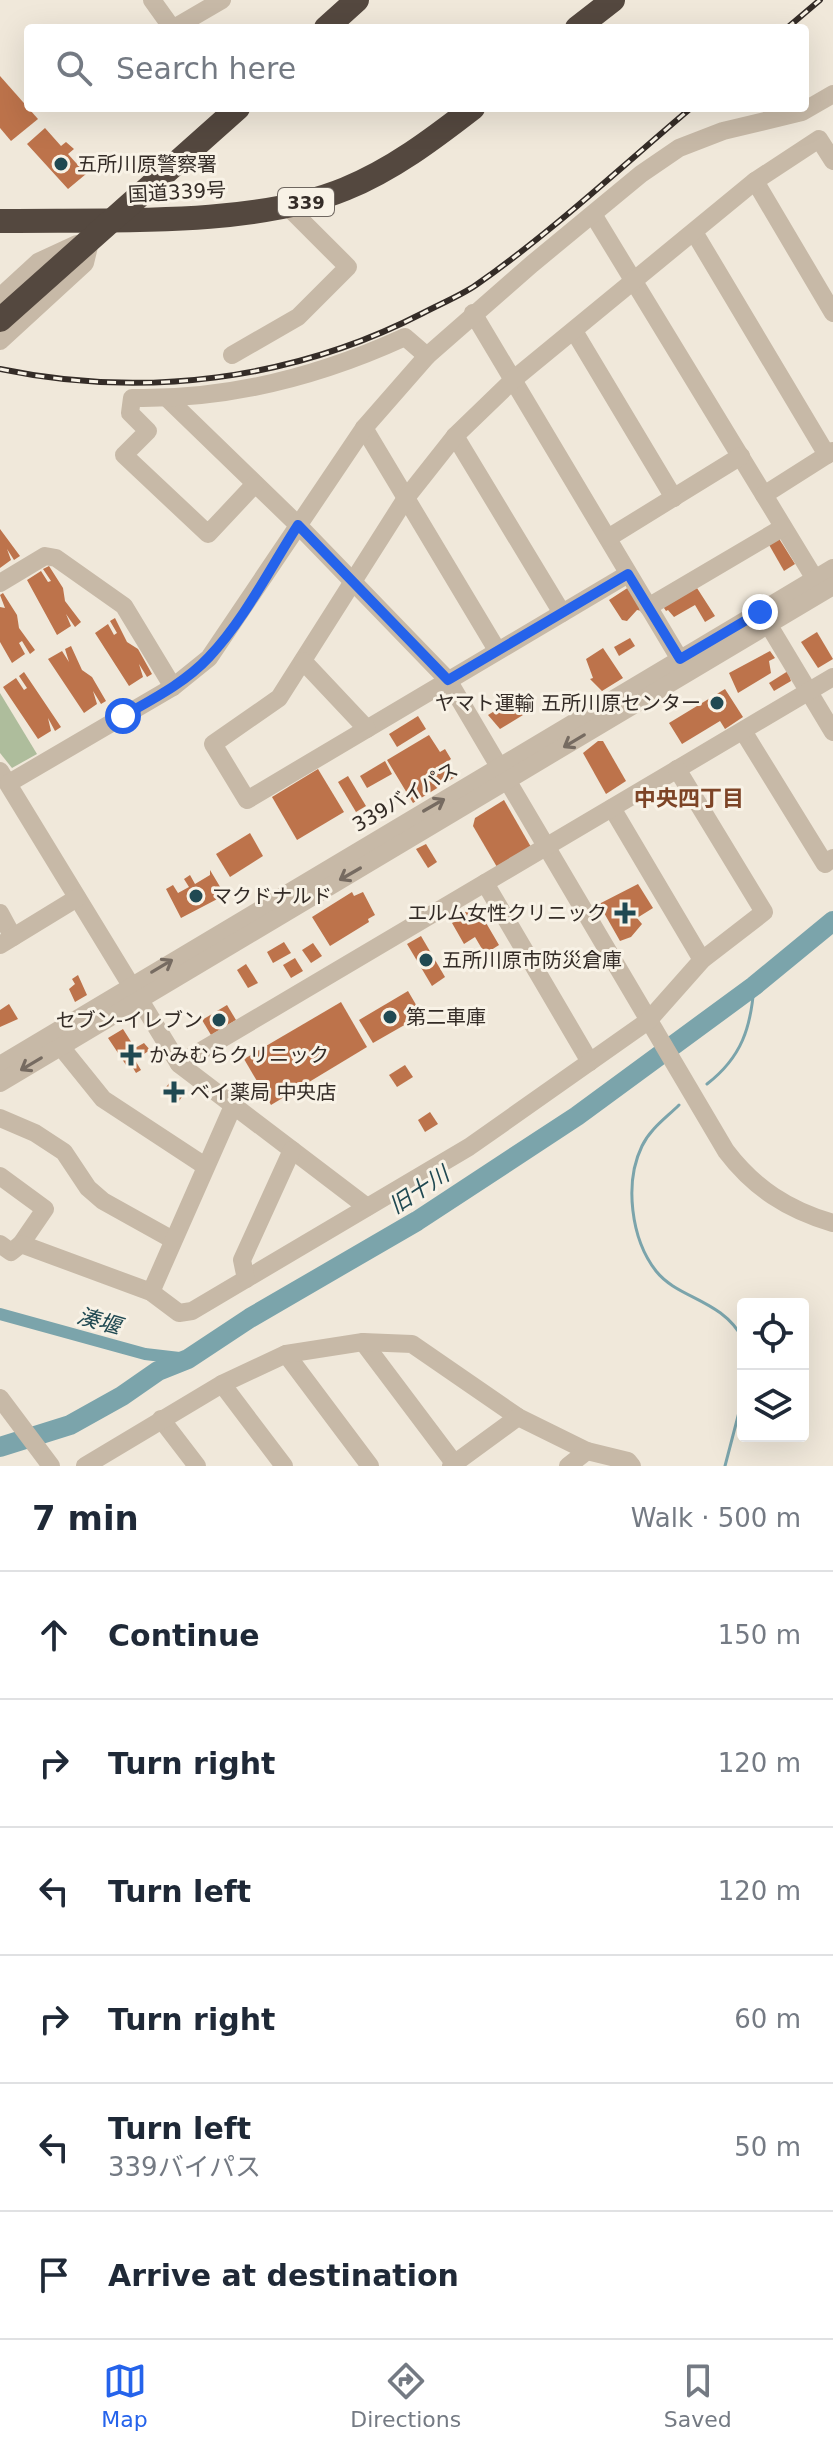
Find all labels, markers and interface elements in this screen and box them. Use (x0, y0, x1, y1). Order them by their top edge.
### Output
search box (24, 24, 809, 112)
icon: search (52, 46, 96, 90)
text: Search here (116, 51, 296, 86)
place label: 五所川原警察署 (77, 152, 217, 176)
marker: 五所川原警察署 (52, 155, 70, 173)
street label: 国道339号 (127, 177, 227, 207)
road number: 339 (278, 188, 334, 216)
route end (742, 594, 778, 630)
place label: ヤマト運輸 五所川原センター (435, 691, 701, 715)
marker: ヤマト運輸 五所川原センター (708, 694, 726, 712)
route start (105, 698, 141, 734)
one-way arrow (563, 733, 586, 749)
street label: 339バイパス (348, 757, 462, 837)
district label: 中央四丁目 (634, 786, 744, 811)
one-way arrow (422, 797, 445, 813)
one-way arrow (339, 866, 362, 882)
place label: マクドナルド (212, 884, 332, 908)
marker: マクドナルド (187, 887, 205, 905)
place label: エルム女性クリニック (407, 901, 607, 925)
marker: エルム女性クリニック (614, 902, 636, 924)
place label: 五所川原市防災倉庫 (442, 948, 622, 972)
marker: 五所川原市防災倉庫 (417, 951, 435, 969)
one-way arrow (150, 958, 173, 974)
place label: 第二車庫 (406, 1005, 486, 1029)
place label: セブン-イレブン (56, 1008, 203, 1032)
marker: 第二車庫 (381, 1008, 399, 1026)
marker: セブン-イレブン (210, 1011, 228, 1029)
place label: かみむらクリニック (149, 1043, 329, 1067)
marker: かみむらクリニック (120, 1044, 142, 1066)
one-way arrow (20, 1057, 43, 1073)
place label: ベイ薬局 中央店 (190, 1080, 336, 1104)
marker: ベイ薬局 中央店 (165, 1083, 183, 1101)
water label: 旧十川 (385, 1160, 455, 1218)
map controls (737, 1298, 809, 1442)
button: locate (737, 1298, 809, 1370)
water label: 湊堰 (74, 1303, 127, 1340)
button: layers (737, 1370, 809, 1442)
text: 7 min (32, 1498, 139, 1538)
text: Walk · 500 m (631, 1503, 801, 1533)
icon: ahead (32, 1613, 76, 1657)
text: Continue (108, 1618, 260, 1653)
text: 150 m (718, 1620, 801, 1650)
icon: right (32, 1741, 76, 1785)
text: Turn right (108, 1746, 275, 1781)
text: 120 m (718, 1748, 801, 1778)
icon: left (32, 1869, 76, 1913)
text: Turn left (108, 1874, 251, 1909)
text: 120 m (718, 1876, 801, 1906)
icon: right (32, 1997, 76, 2041)
text: Turn right (108, 2002, 275, 2037)
text: 60 m (734, 2004, 801, 2034)
text: Turn left (108, 2111, 251, 2146)
icon: left (32, 2125, 76, 2169)
text: 50 m (734, 2132, 801, 2162)
text: 339バイパス (108, 2152, 261, 2182)
icon: arrive (32, 2253, 76, 2297)
text: Arrive at destination (108, 2258, 459, 2293)
tab: Map (101, 2359, 148, 2432)
tab: Directions (350, 2359, 461, 2432)
tab: Saved (664, 2359, 732, 2432)

